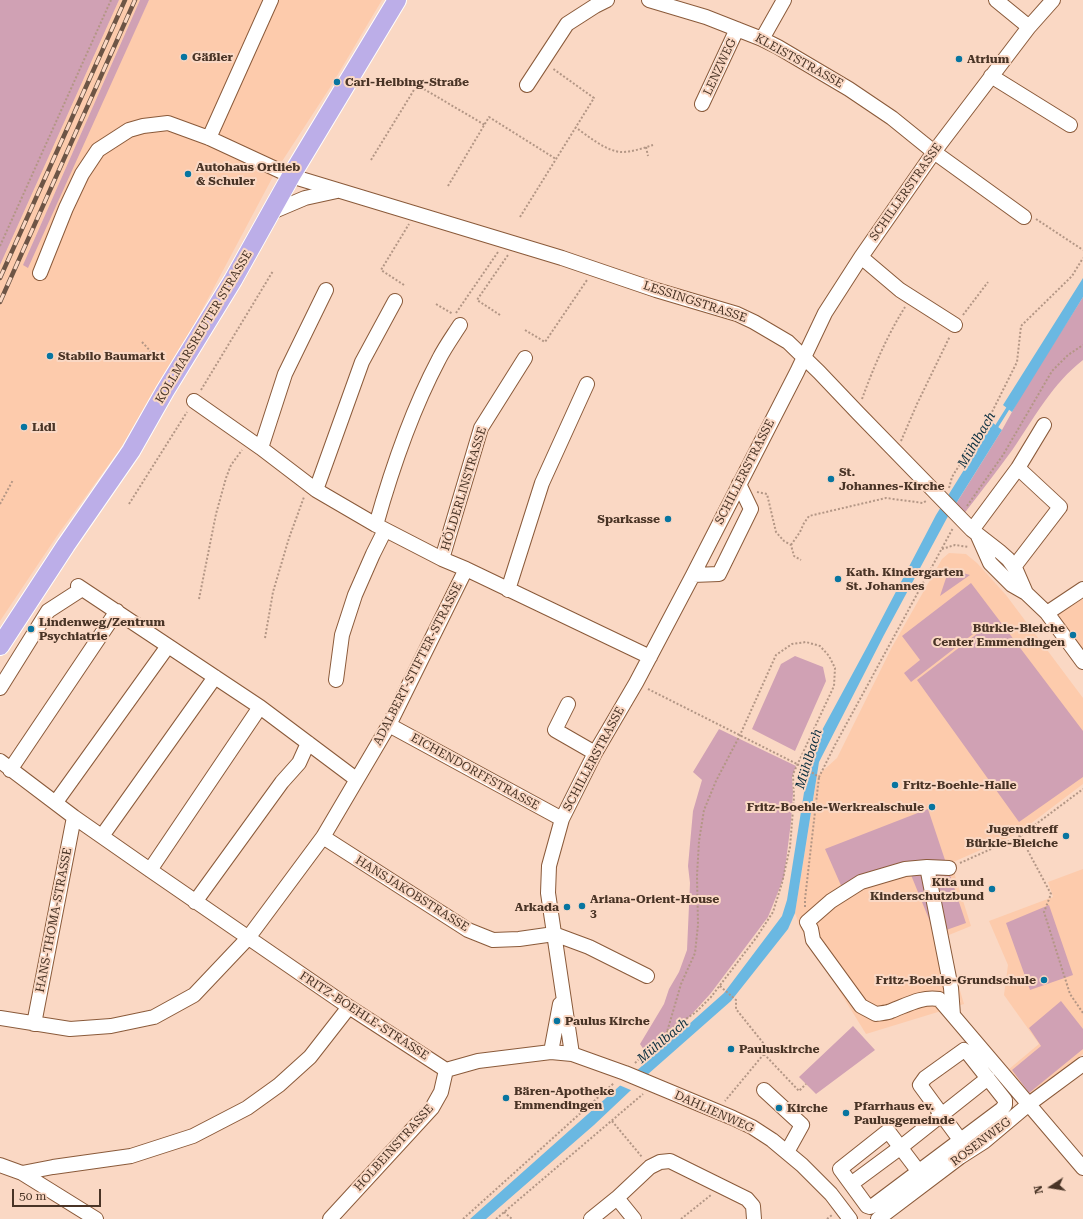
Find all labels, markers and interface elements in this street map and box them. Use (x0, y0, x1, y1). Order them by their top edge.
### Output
street label: KLEISTSTRASSE (752, 31, 846, 91)
street label: LENZWEG (701, 36, 739, 98)
place label: Gäßler (192, 50, 233, 64)
marker: Gäßler (179, 52, 189, 62)
place label: Atrium (967, 52, 1009, 66)
marker: Atrium (954, 54, 964, 64)
place label: Carl-Helbing-Straße (345, 75, 469, 89)
marker: Carl-Helbing-Straße (332, 77, 342, 87)
street label: SCHILLERSTRASSE (867, 140, 945, 244)
place label: Autohaus Ortlieb & Schuler (196, 160, 300, 188)
marker: Autohaus Ortlieb & Schuler (183, 169, 193, 179)
street label: KOLLMARSREUTER STRASSE (153, 248, 255, 406)
street label: LESSINGSTRASSE (641, 278, 749, 326)
place label: Stabilo Baumarkt (58, 349, 165, 363)
marker: Stabilo Baumarkt (45, 351, 55, 361)
water label: Mühlbach (955, 409, 999, 471)
street label: SCHILLERSTRASSE (712, 417, 778, 527)
place label: Lidl (32, 420, 56, 434)
marker: Lidl (19, 422, 29, 432)
street label: HÖLDERLINSTRASSE (438, 425, 490, 553)
place label: St. Johannes-Kirche (839, 465, 945, 493)
marker: St. Johannes-Kirche (826, 474, 836, 484)
place label: Sparkasse (597, 512, 660, 526)
marker: Sparkasse (663, 514, 673, 524)
place label: Kath. Kindergarten St. Johannes (846, 565, 964, 593)
marker: Kath. Kindergarten St. Johannes (833, 574, 843, 584)
street label: ADALBERT-STIFTER-STRASSE (370, 580, 466, 748)
place label: Lindenweg/Zentrum Psychiatrie (39, 615, 165, 643)
place label: Bürkle-Bleiche Center Emmendingen (933, 621, 1065, 649)
marker: Lindenweg/Zentrum Psychiatrie (26, 624, 36, 634)
marker: Bürkle-Bleiche Center Emmendingen (1068, 630, 1078, 640)
street label: SCHILLERSTRASSE (560, 704, 628, 814)
water label: Mühlbach (792, 727, 826, 791)
street label: EICHENDORFFSTRASSE (408, 731, 542, 813)
place label: Fritz-Boehle-Halle (903, 778, 1016, 792)
marker: Fritz-Boehle-Halle (890, 780, 900, 790)
place label: Fritz-Boehle-Werkrealschule (747, 800, 924, 814)
marker: Fritz-Boehle-Werkrealschule (927, 802, 937, 812)
place label: Jugendtreff Bürkle-Bleiche (966, 822, 1058, 850)
marker: Jugendtreff Bürkle-Bleiche (1061, 831, 1071, 841)
street label: HANS-THOMA-STRASSE (33, 846, 75, 994)
street label: HANSJAKOBSTRASSE (353, 853, 471, 935)
place label: Kita und Kinderschutzbund (870, 875, 984, 903)
marker: Kita und Kinderschutzbund (987, 884, 997, 894)
place label: Ariana-Orient-House 3 (590, 892, 719, 920)
place label: Arkada (515, 900, 559, 914)
marker: Ariana-Orient-House 3 (577, 901, 587, 911)
marker: Arkada (562, 902, 572, 912)
street label: FRITZ-BOEHLE-STRASSE (297, 969, 431, 1063)
place label: Fritz-Boehle-Grundschule (876, 973, 1036, 987)
marker: Fritz-Boehle-Grundschule (1039, 975, 1049, 985)
place label: Paulus Kirche (565, 1014, 650, 1028)
water label: Mühlbach (634, 1015, 692, 1067)
marker: Paulus Kirche (552, 1016, 562, 1026)
place label: Pauluskirche (739, 1042, 820, 1056)
marker: Pauluskirche (726, 1044, 736, 1054)
place label: Bären-Apotheke Emmendingen (514, 1084, 614, 1112)
street label: DAHLIENWEG (672, 1088, 756, 1136)
marker: Bären-Apotheke Emmendingen (501, 1093, 511, 1103)
place label: Pfarrhaus ev. Paulusgemeinde (854, 1099, 955, 1127)
place label: Kirche (787, 1101, 828, 1115)
street label: HOLBEINSTRASSE (351, 1102, 437, 1194)
marker: Kirche (774, 1103, 784, 1113)
marker: Pfarrhaus ev. Paulusgemeinde (841, 1108, 851, 1118)
street label: ROSENWEG (948, 1115, 1014, 1169)
north arrow (1031, 1167, 1071, 1207)
scale bar (14, 1181, 103, 1207)
text: N (1032, 1184, 1046, 1195)
text: 50 m (19, 1189, 46, 1203)

